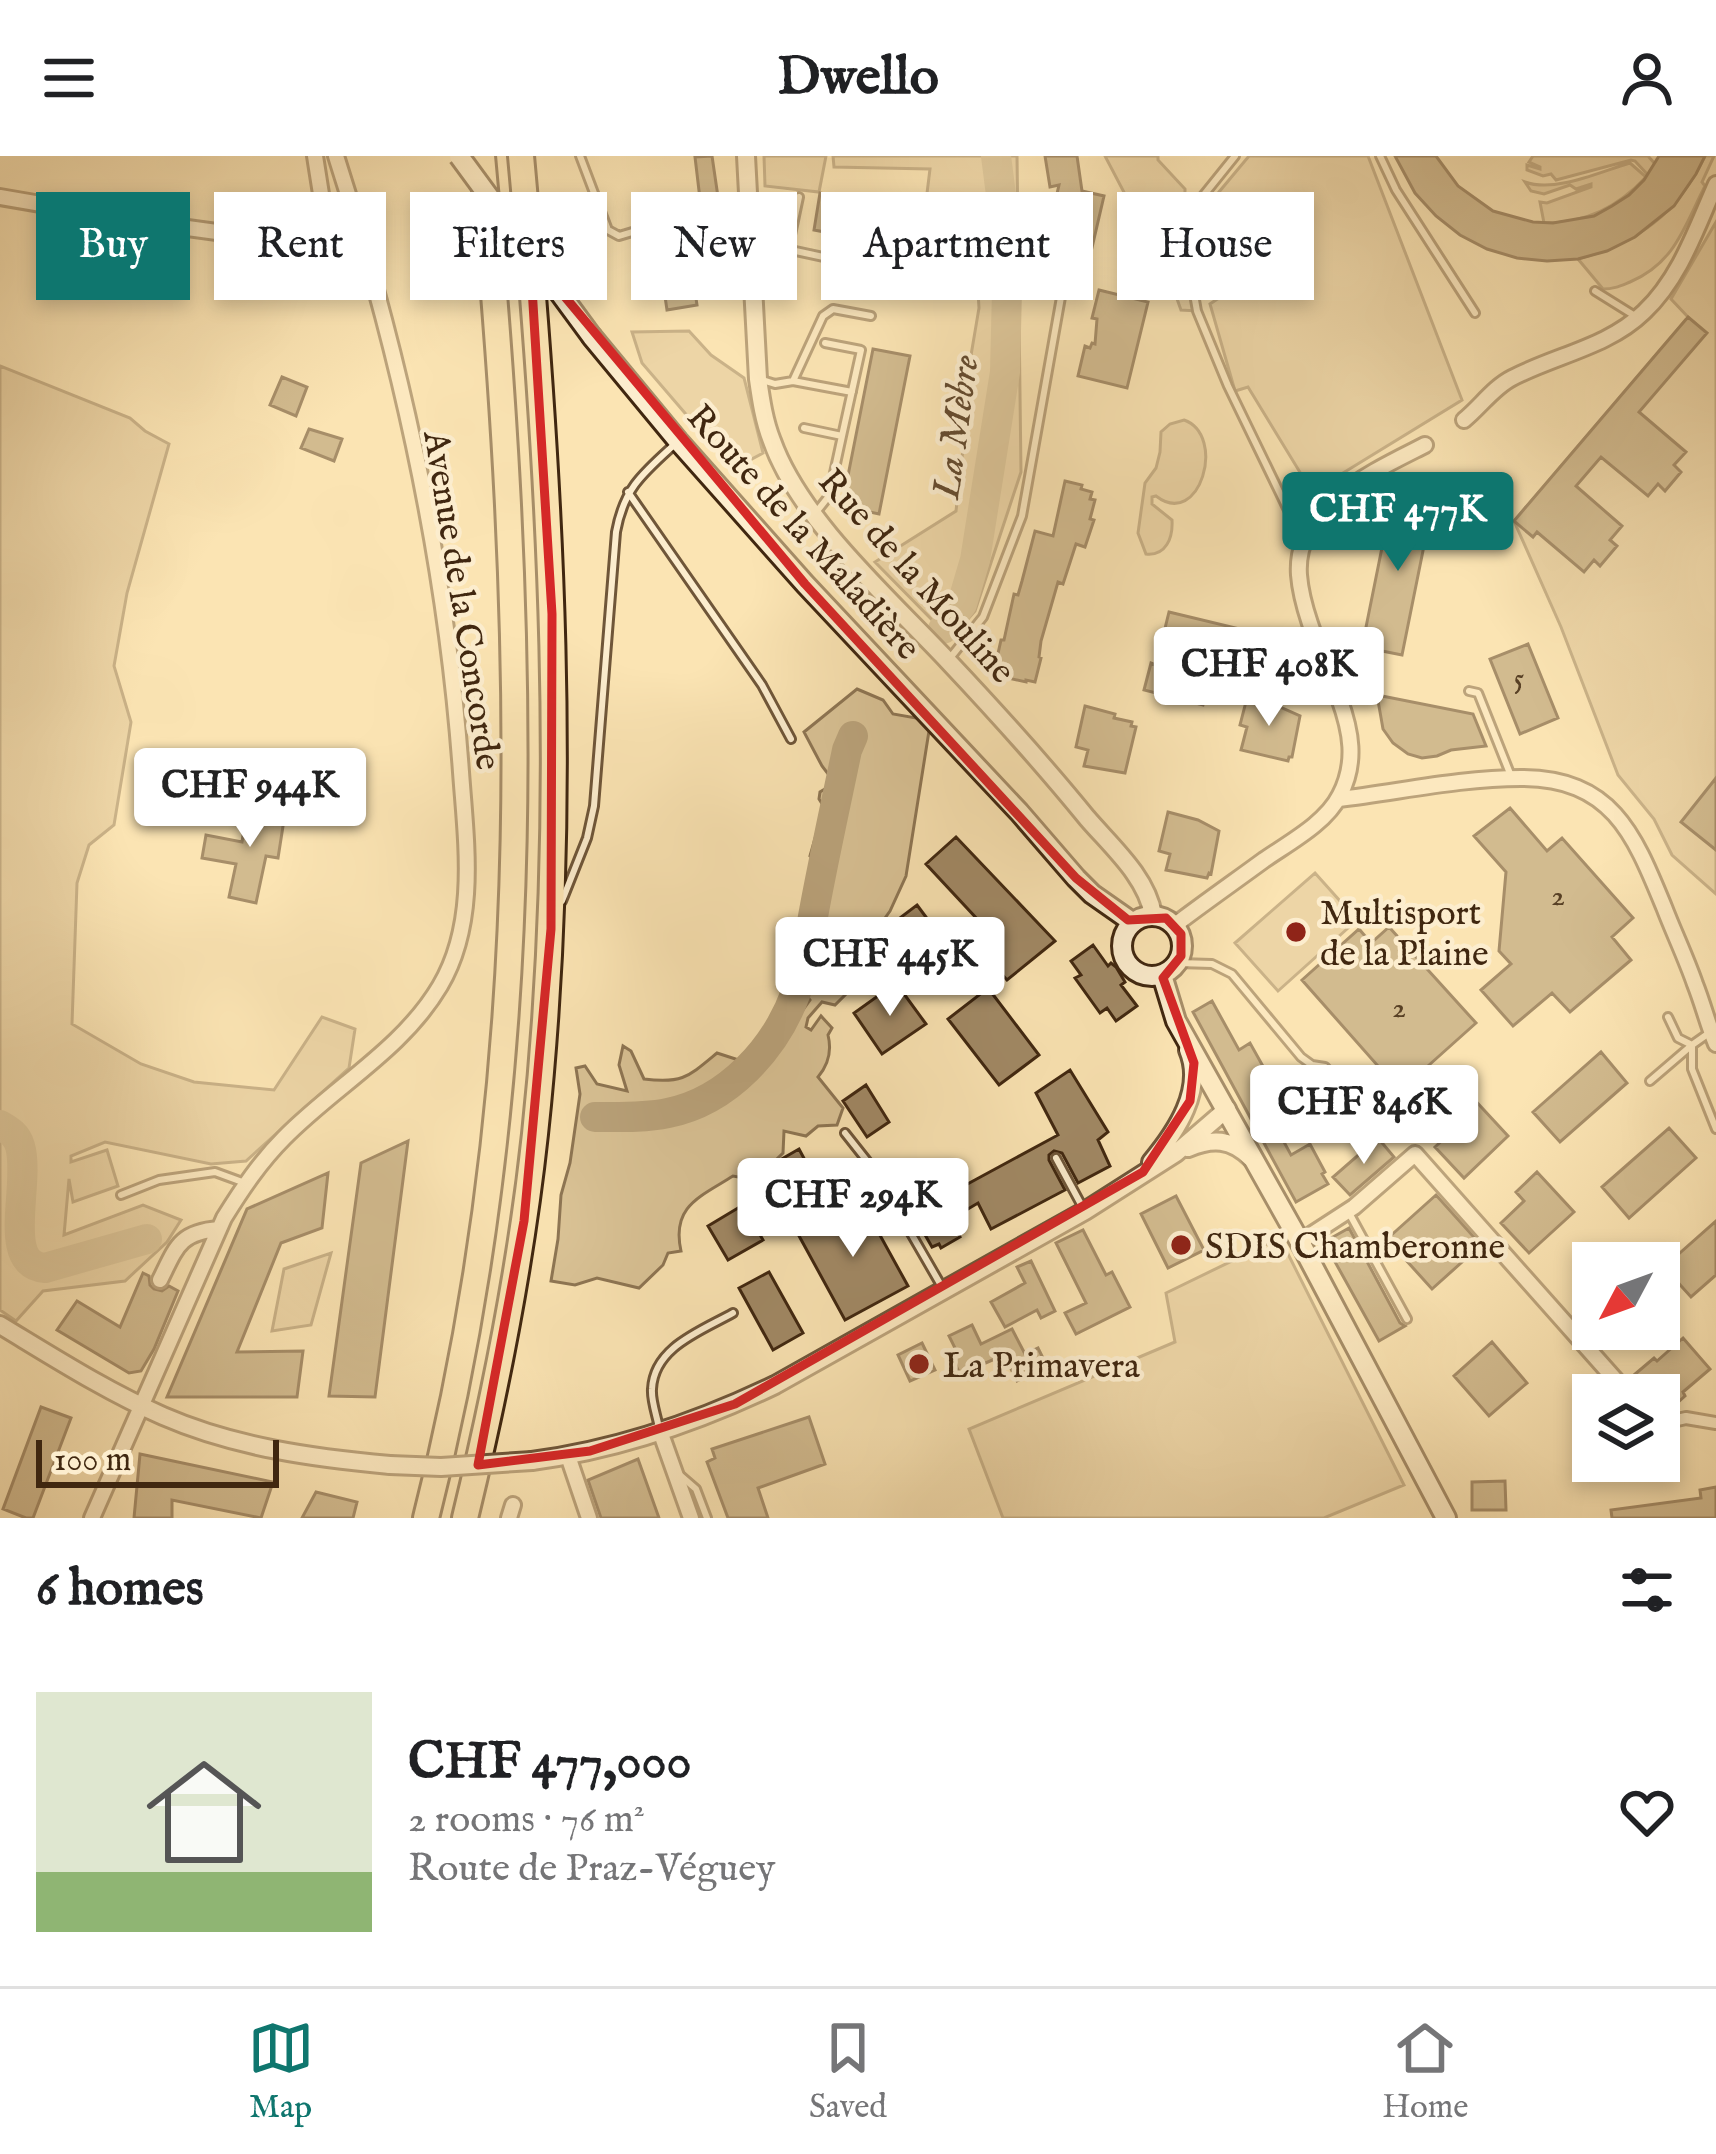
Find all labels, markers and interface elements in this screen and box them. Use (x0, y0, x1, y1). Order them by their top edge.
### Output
text: Dwello (777, 44, 939, 113)
icon: menu (36, 45, 102, 111)
icon: person (1614, 45, 1680, 111)
chip: Buy (36, 192, 190, 300)
chip: Rent (214, 192, 386, 300)
chip: Filters (410, 192, 607, 300)
chip: New (631, 192, 797, 300)
chip: Apartment (821, 192, 1093, 300)
chip: House (1117, 192, 1314, 300)
water label: La Mèbre (923, 352, 992, 504)
street label: Route de la Maladière (676, 396, 930, 670)
street label: Avenue de la Concorde (411, 427, 511, 773)
street label: Rue de la Mouline (807, 460, 1024, 694)
pin: CHF 477K (1274, 472, 1522, 574)
text: CHF 477K (1309, 486, 1487, 535)
pin: CHF 408K (1145, 627, 1393, 729)
text: CHF 408K (1181, 641, 1357, 690)
house number: 5 (1514, 661, 1525, 699)
pin: CHF 944K (126, 748, 374, 850)
text: CHF 944K (161, 762, 339, 811)
house number: 2 (1551, 878, 1565, 916)
place label: Multisport de la Plaine (1320, 891, 1488, 978)
pin: CHF 445K (766, 917, 1014, 1019)
marker: Multisport de la Plaine (1283, 919, 1309, 945)
text: CHF 445K (802, 931, 978, 980)
house number: 2 (1392, 990, 1406, 1028)
pin: CHF 846K (1240, 1065, 1488, 1167)
text: CHF 846K (1277, 1079, 1451, 1128)
pin: CHF 294K (729, 1158, 977, 1260)
text: CHF 294K (764, 1172, 942, 1221)
place label: SDIS Chamberonne (1205, 1225, 1505, 1271)
marker: SDIS Chamberonne (1168, 1232, 1194, 1258)
north arrow (1572, 1242, 1680, 1350)
map controls (1572, 1242, 1680, 1482)
place label: La Primavera (943, 1344, 1140, 1390)
marker: La Primavera (906, 1351, 932, 1377)
button: layers (1572, 1374, 1680, 1482)
scale bar (36, 1434, 279, 1487)
text: 100 m (54, 1440, 131, 1482)
icon: filters (1614, 1557, 1680, 1623)
text: 6 homes (36, 1558, 204, 1623)
text: CHF 477,000 (408, 1731, 692, 1796)
icon: home (132, 1740, 276, 1884)
icon: heart (1614, 1779, 1680, 1845)
text: 2 rooms · 76 m² (408, 1796, 645, 1845)
text: Route de Praz-Véguey (408, 1845, 775, 1894)
tab: Map (248, 2015, 314, 2129)
tab: Saved (809, 2015, 887, 2129)
tab: Home (1382, 2015, 1468, 2129)

